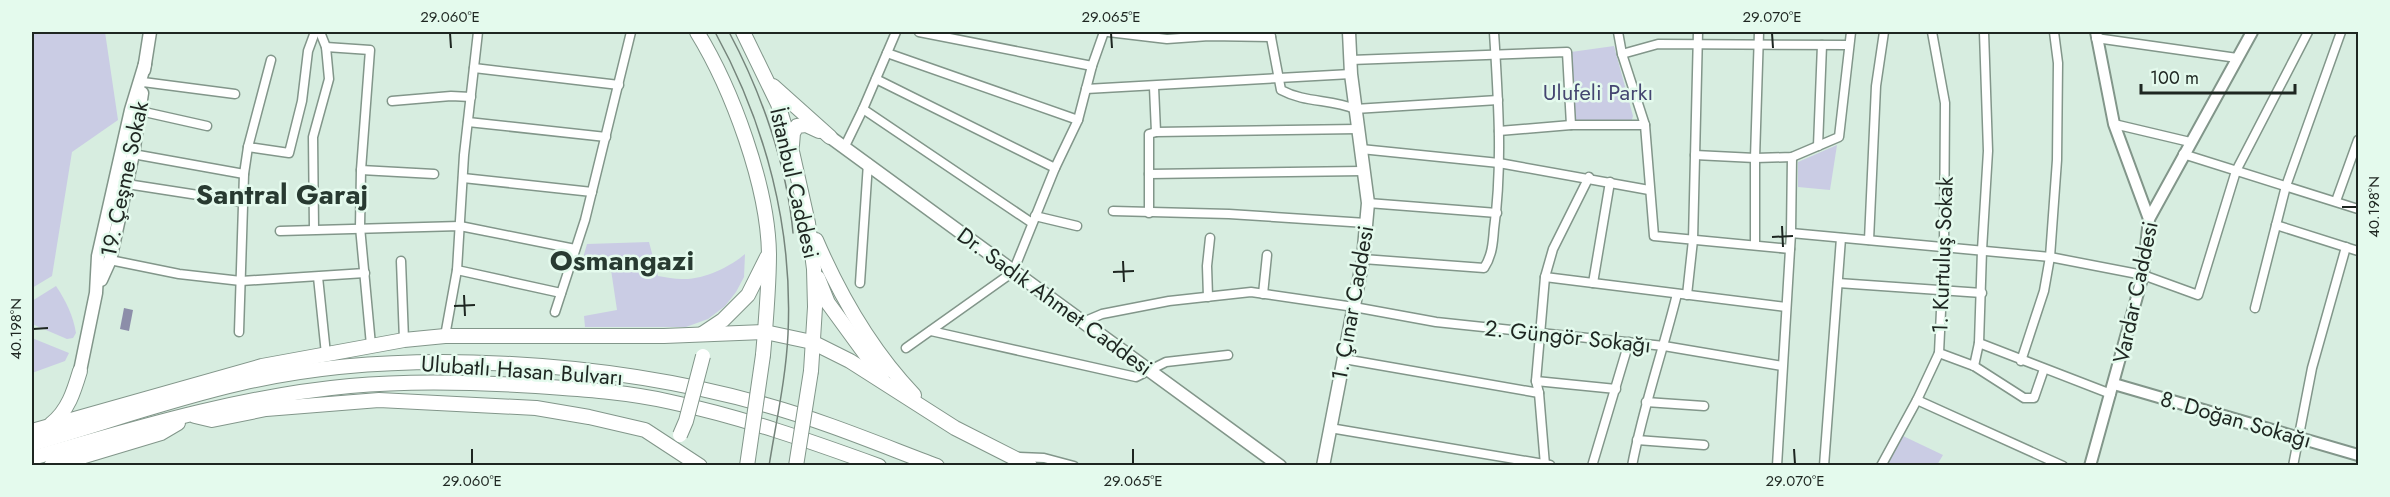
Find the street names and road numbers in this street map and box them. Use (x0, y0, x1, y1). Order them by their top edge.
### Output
street label: 19. Çeşme Sokak (92, 98, 156, 260)
street label: İstanbul Caddesi (762, 104, 828, 262)
street label: 1. Kurtuluş Sokak (1923, 176, 1961, 334)
street label: Vardar Caddesi (2104, 218, 2166, 366)
street label: Dr. Sadık Ahmet Caddesi (951, 219, 1159, 383)
street label: 1. Çınar Caddesi (1323, 223, 1381, 383)
street label: 2. Güngör Sokağı (1483, 311, 1653, 361)
street label: Ulubatlı Hasan Bulvarı (420, 347, 624, 393)
street label: 8. Doğan Sokağı (2157, 382, 2315, 456)

